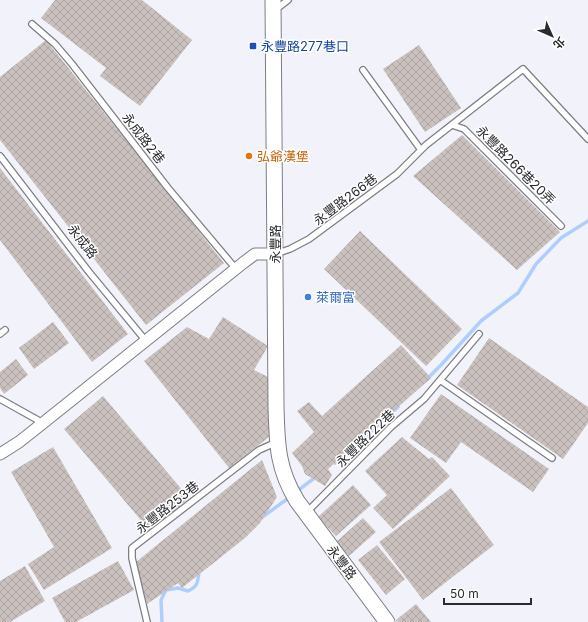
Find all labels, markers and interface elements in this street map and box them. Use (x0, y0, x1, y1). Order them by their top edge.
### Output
north arrow (532, 16, 572, 56)
text: 北 (550, 34, 568, 52)
place label: 永豐路277巷口 (261, 38, 349, 54)
marker: 永豐路277巷口 (248, 41, 258, 51)
street label: 永成路2巷 (119, 109, 169, 167)
street label: 永豐路266巷20弄 (473, 122, 559, 208)
place label: 弘爺漢堡 (257, 148, 309, 164)
marker: 弘爺漢堡 (244, 151, 254, 161)
street label: 永豐路266巷 (310, 170, 380, 228)
street label: 永成路 (65, 221, 101, 261)
street label: 永豐路 (267, 224, 283, 264)
place label: 萊爾富 (316, 289, 355, 305)
marker: 萊爾富 (303, 292, 313, 302)
street label: 永豐路222巷 (332, 406, 398, 470)
street label: 永豐路253巷 (132, 477, 202, 537)
street label: 永豐路 (324, 542, 360, 582)
scale bar (444, 580, 531, 606)
text: 50 m (450, 586, 479, 601)

